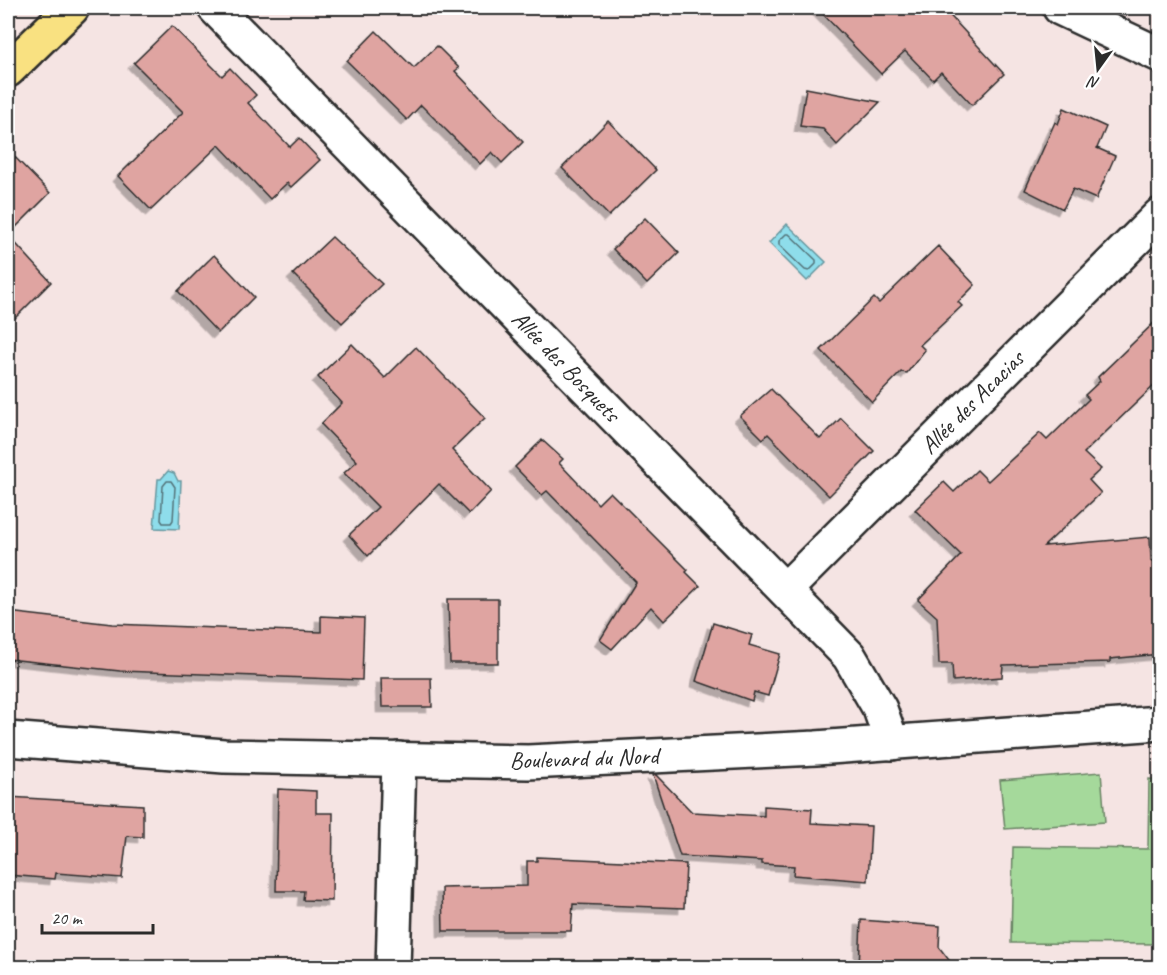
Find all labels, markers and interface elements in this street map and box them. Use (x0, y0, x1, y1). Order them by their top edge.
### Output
north arrow (1068, 39, 1128, 99)
text: N (1084, 71, 1102, 93)
street label: Allée des Bosquets (505, 304, 628, 429)
street label: Allée des Acacias (914, 343, 1031, 460)
street label: Boulevard du Nord (509, 740, 663, 776)
scale bar (42, 897, 153, 935)
text: 20 m (51, 907, 84, 929)

